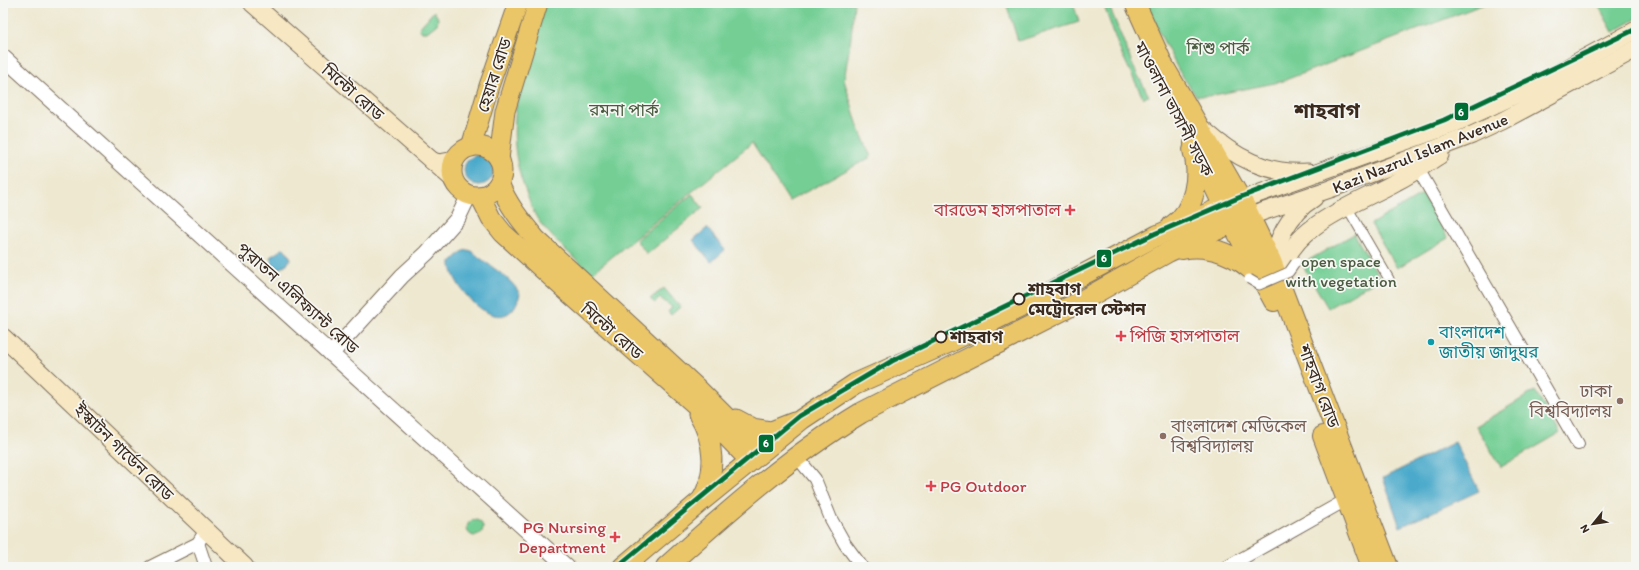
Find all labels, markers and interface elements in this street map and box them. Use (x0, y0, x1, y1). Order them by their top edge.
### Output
street label: হেয়ার রোড (473, 34, 516, 115)
street label: মাওলানা ভাসানী সড়ক (1130, 37, 1218, 180)
park label: শিশু পার্ক (1185, 37, 1250, 58)
street label: মিন্টো রোড (317, 59, 389, 125)
district label: শাহবাগ (1293, 98, 1360, 123)
park label: রমনা পার্ক (588, 99, 659, 120)
line badge: 6 (1454, 102, 1469, 121)
text: 6 (1458, 106, 1464, 119)
street label: Kazi Nazrul Islam Avenue (1329, 109, 1511, 197)
place label: বারডেম হাসপাতাল (933, 200, 1062, 220)
marker: বারডেম হাসপাতাল (1064, 204, 1076, 216)
street label: পুরাতন এলিফ্যান্ট রোড (233, 238, 363, 359)
line badge: 6 (1096, 249, 1112, 268)
park label: open space with vegetation (1285, 251, 1397, 291)
text: 6 (1101, 252, 1107, 265)
place label: শাহবাগ মেট্রোরেল স্টেশন (1027, 279, 1146, 319)
marker: শাহবাগ মেট্রোরেল স্টেশন (1012, 292, 1026, 306)
street label: মিন্টো রোড (576, 298, 648, 364)
place label: বাংলাদেশ জাতীয় জাদুঘর (1438, 322, 1539, 362)
place label: পিজি হাসপাতাল (1129, 326, 1240, 346)
place label: শাহবাগ (949, 327, 1003, 347)
marker: শাহবাগ (934, 330, 948, 344)
marker: পিজি হাসপাতাল (1115, 330, 1127, 342)
marker: বাংলাদেশ জাতীয় জাদুঘর (1426, 337, 1436, 347)
street label: শাহবাগ রোড (1294, 341, 1344, 431)
place label: ঢাকা বিশ্ববিদ্যালয় (1529, 381, 1612, 421)
marker: ঢাকা বিশ্ববিদ্যালয় (1615, 396, 1625, 406)
street label: ইস্কাটন গার্ডেন রোড (69, 398, 179, 505)
place label: বাংলাদেশ মেডিকেল বিশ্ববিদ্যালয় (1170, 416, 1307, 456)
marker: বাংলাদেশ মেডিকেল বিশ্ববিদ্যালয় (1158, 431, 1168, 441)
line badge: 6 (758, 434, 774, 453)
text: 6 (763, 437, 769, 450)
place label: PG Outdoor (940, 476, 1027, 496)
marker: PG Outdoor (925, 480, 937, 492)
north arrow (1573, 504, 1613, 544)
place label: PG Nursing Department (519, 517, 606, 557)
text: N (1577, 522, 1592, 535)
marker: PG Nursing Department (609, 531, 621, 543)

